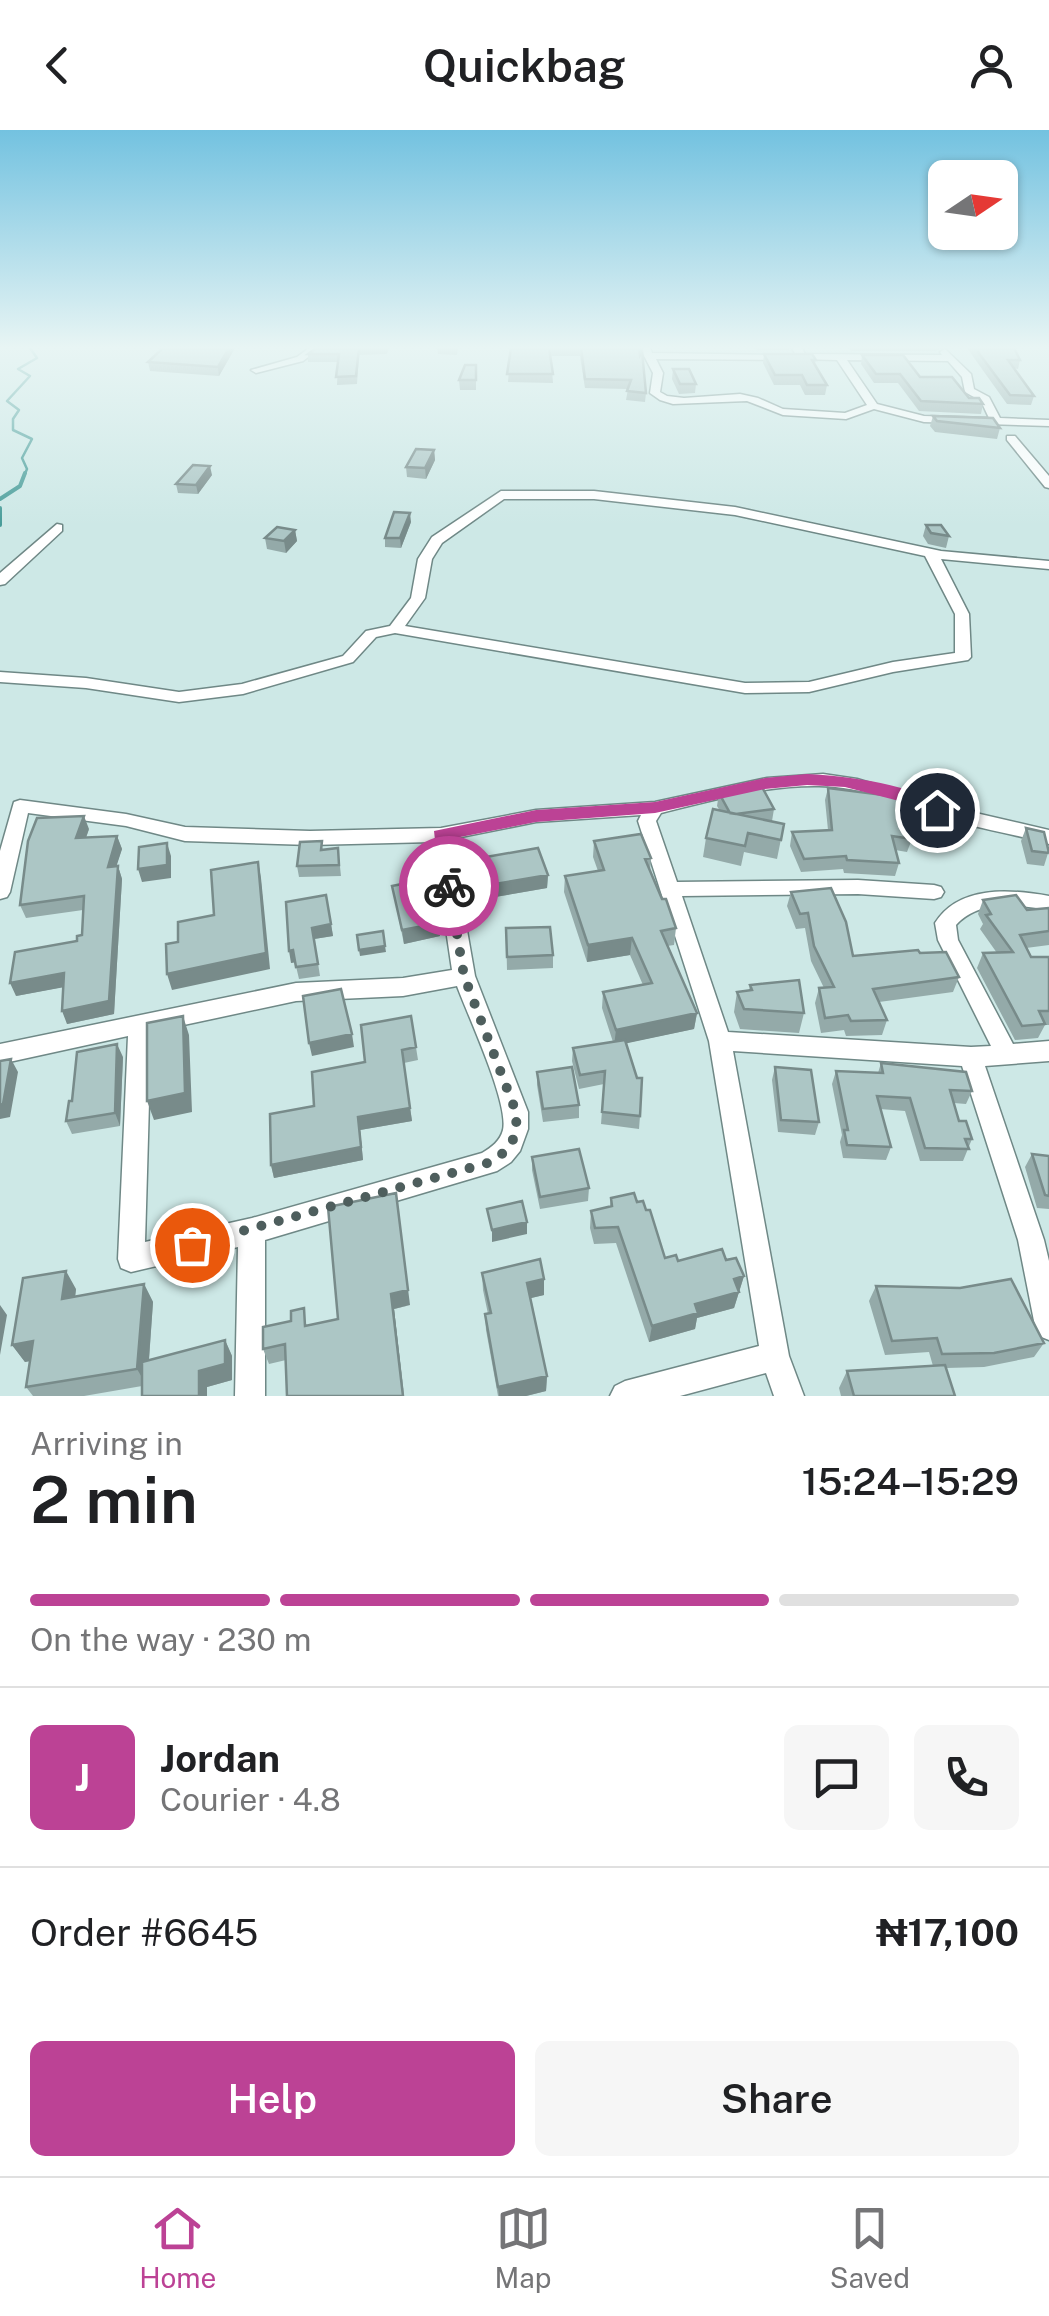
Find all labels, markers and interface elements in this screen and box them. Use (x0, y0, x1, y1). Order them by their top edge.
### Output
icon: back (30, 38, 85, 93)
icon: person (964, 38, 1019, 93)
text: Quickbag (423, 39, 626, 92)
north arrow (928, 160, 1018, 250)
map controls (928, 160, 1018, 250)
pin (895, 768, 980, 853)
icon: home (910, 783, 965, 838)
courier (399, 836, 499, 936)
icon: bike (422, 859, 477, 914)
pin (150, 1203, 235, 1288)
icon: bag (165, 1218, 220, 1273)
text: Arriving in (30, 1425, 183, 1462)
text: 15:24–15:29 (802, 1459, 1019, 1504)
text: 2 min (30, 1461, 198, 1538)
text: On the way · 230 m (30, 1621, 311, 1658)
button: chat (784, 1725, 889, 1830)
button: phone (914, 1725, 1019, 1830)
text: Jordan (160, 1736, 280, 1781)
text: J (75, 1755, 90, 1800)
text: Courier · 4.8 (160, 1781, 341, 1818)
text: Order #6645 (30, 1910, 258, 1955)
text: ₦17,100 (876, 1910, 1019, 1955)
button: Help (30, 2041, 515, 2156)
button: Share (535, 2041, 1019, 2156)
tab: Home (139, 2201, 216, 2294)
tab: Map (495, 2201, 551, 2294)
tab: Saved (830, 2201, 910, 2294)

